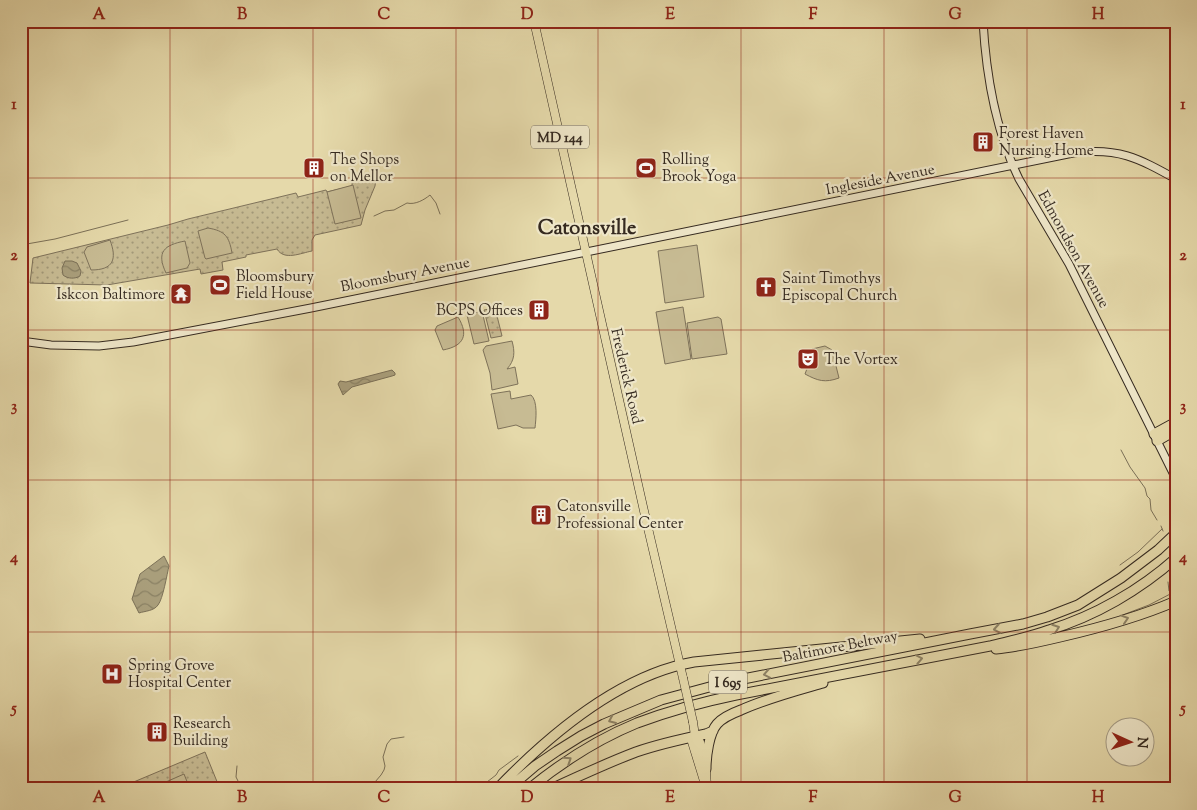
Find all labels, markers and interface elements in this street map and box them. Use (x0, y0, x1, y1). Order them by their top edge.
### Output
text: A (93, 4, 106, 27)
text: B (237, 4, 247, 27)
text: C (378, 4, 391, 27)
text: D (521, 4, 534, 27)
text: E (665, 4, 675, 27)
text: F (809, 4, 818, 27)
text: G (948, 4, 962, 27)
text: H (1092, 4, 1105, 27)
text: 1 (11, 94, 17, 117)
text: 1 (1180, 94, 1186, 117)
place label: Forest Haven Nursing Home (999, 124, 1094, 162)
road number: MD 144 (531, 125, 589, 148)
building icon: Forest Haven Nursing Home (971, 130, 995, 154)
place label: The Shops on Mellor (330, 150, 399, 188)
place label: Rolling Brook Yoga (662, 150, 737, 188)
building icon: The Shops on Mellor (302, 156, 326, 180)
sports icon: Rolling Brook Yoga (634, 156, 658, 180)
street label: Ingleside Avenue (824, 160, 937, 201)
street label: Edmondson Avenue (1032, 187, 1114, 312)
district label: Catonsville (538, 215, 636, 244)
text: 2 (10, 245, 18, 268)
text: 2 (1179, 245, 1187, 268)
street label: Bloomsbury Avenue (339, 253, 472, 298)
place label: Bloomsbury Field House (236, 267, 314, 305)
place label: Saint Timothys Episcopal Church (782, 269, 898, 307)
sports icon: Bloomsbury Field House (208, 273, 232, 297)
church icon: Saint Timothys Episcopal Church (754, 275, 778, 299)
temple icon: Iskcon Baltimore (169, 282, 193, 306)
place label: Iskcon Baltimore (56, 285, 165, 306)
building icon: BCPS Offices (527, 298, 551, 322)
place label: BCPS Offices (436, 301, 523, 322)
street label: Frederick Road (604, 326, 647, 427)
theatre icon: The Vortex (796, 347, 820, 371)
place label: The Vortex (824, 350, 898, 371)
text: 3 (11, 396, 18, 419)
text: 3 (1180, 396, 1187, 419)
place label: Catonsville Professional Center (557, 497, 684, 535)
building icon: Catonsville Professional Center (529, 503, 553, 527)
text: 4 (9, 547, 18, 570)
text: 4 (1178, 547, 1187, 570)
one-way arrow (1121, 615, 1129, 625)
one-way arrow (993, 624, 1002, 634)
one-way arrow (1051, 624, 1060, 634)
street label: Baltimore Beltway (781, 626, 900, 669)
one-way arrow (915, 655, 924, 665)
place label: Spring Grove Hospital Center (128, 656, 231, 694)
hospital icon: Spring Grove Hospital Center (100, 662, 124, 686)
one-way arrow (763, 668, 772, 679)
road number: I 695 (709, 670, 747, 694)
text: 5 (9, 698, 17, 721)
text: 5 (1178, 698, 1186, 721)
place label: Research Building (173, 714, 231, 752)
one-way arrow (608, 714, 617, 725)
north arrow (1104, 718, 1154, 768)
building icon: Research Building (145, 720, 169, 744)
text: N (1131, 736, 1151, 749)
one-way arrow (563, 756, 572, 766)
text: A (93, 787, 106, 810)
text: B (237, 787, 247, 810)
text: C (378, 787, 391, 810)
text: D (521, 787, 534, 810)
text: E (665, 787, 675, 810)
text: F (809, 787, 818, 810)
text: G (948, 787, 962, 810)
text: H (1092, 787, 1105, 810)

